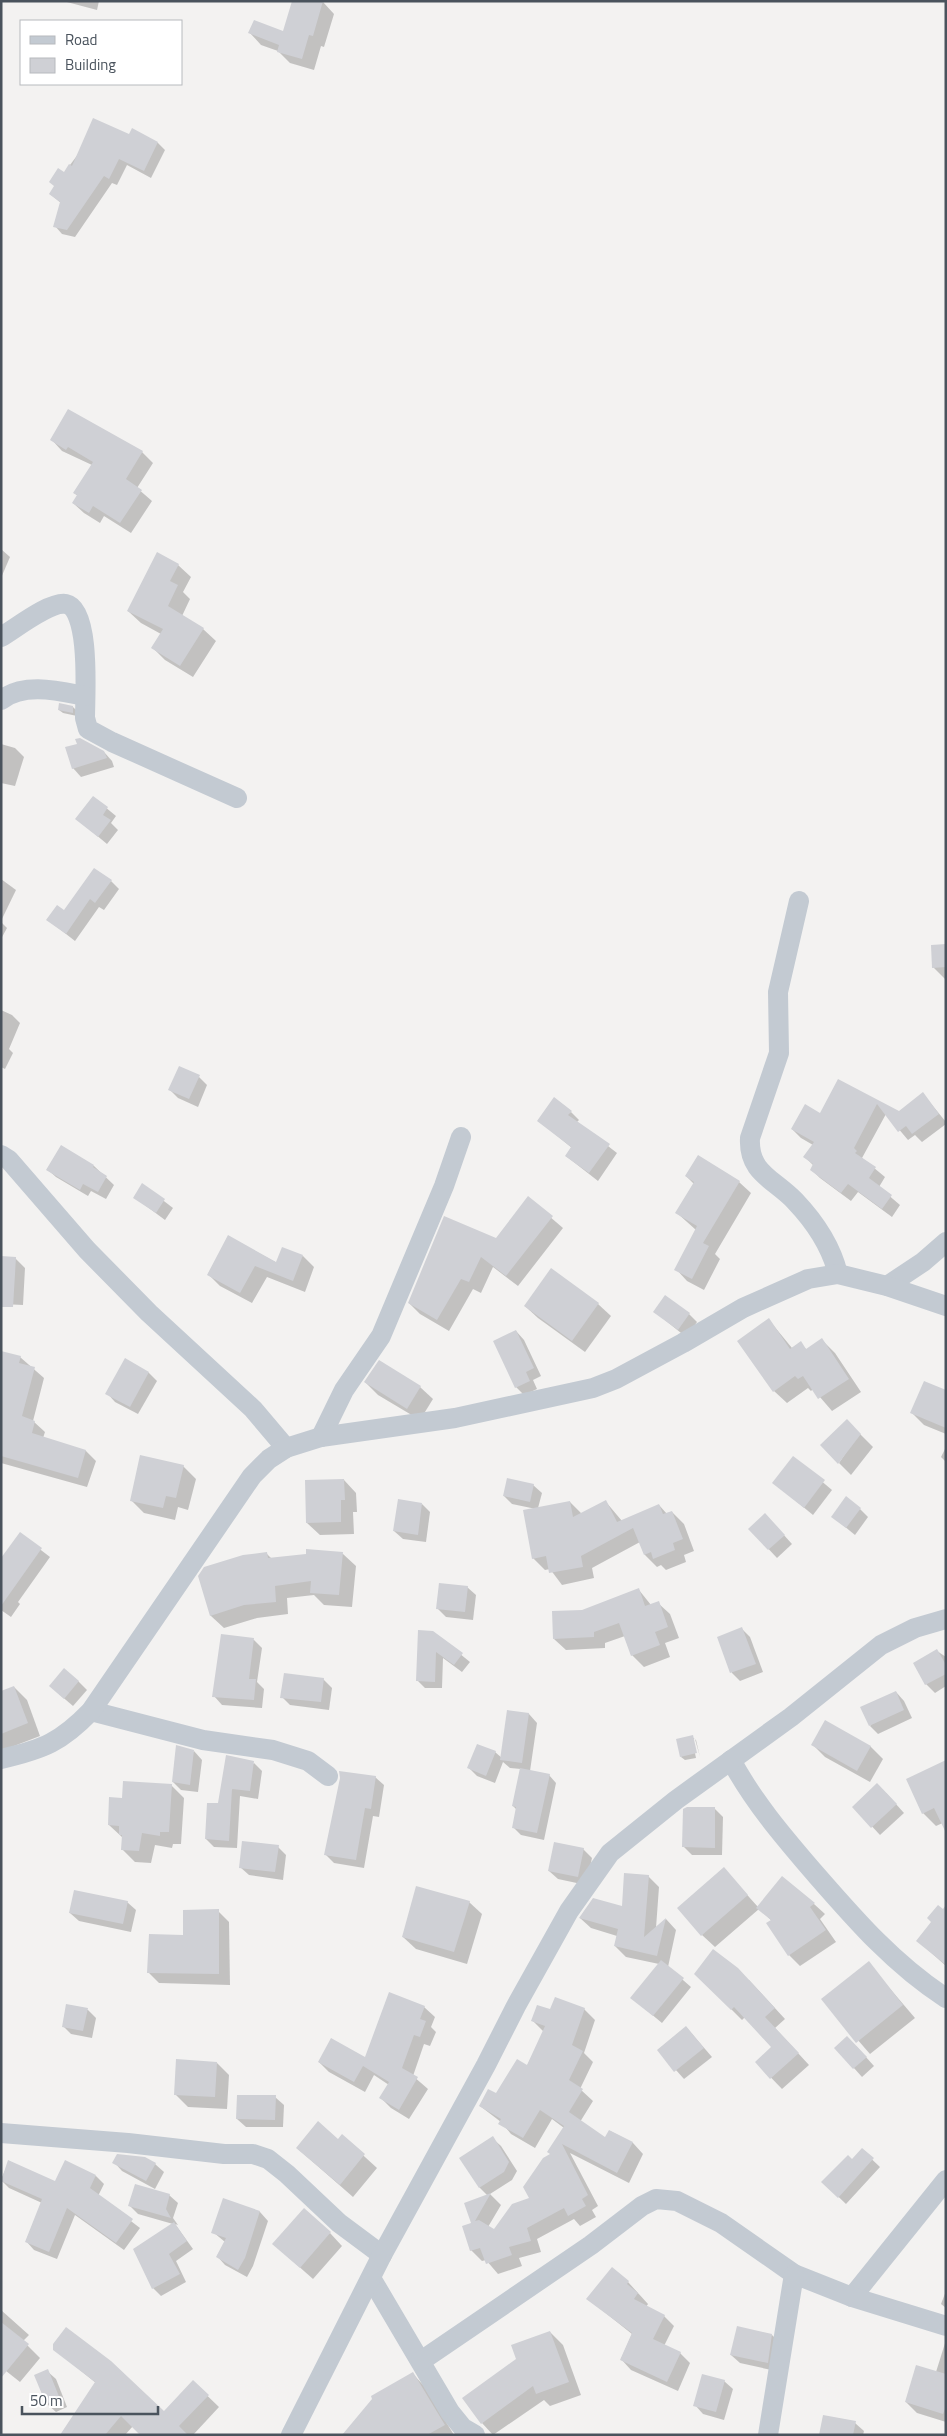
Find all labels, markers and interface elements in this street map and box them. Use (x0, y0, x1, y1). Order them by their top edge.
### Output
legend (20, 20, 182, 85)
text: Road (65, 28, 97, 51)
text: Building (65, 53, 116, 76)
scale bar (22, 2384, 159, 2416)
text: 50 m (30, 2389, 63, 2412)

